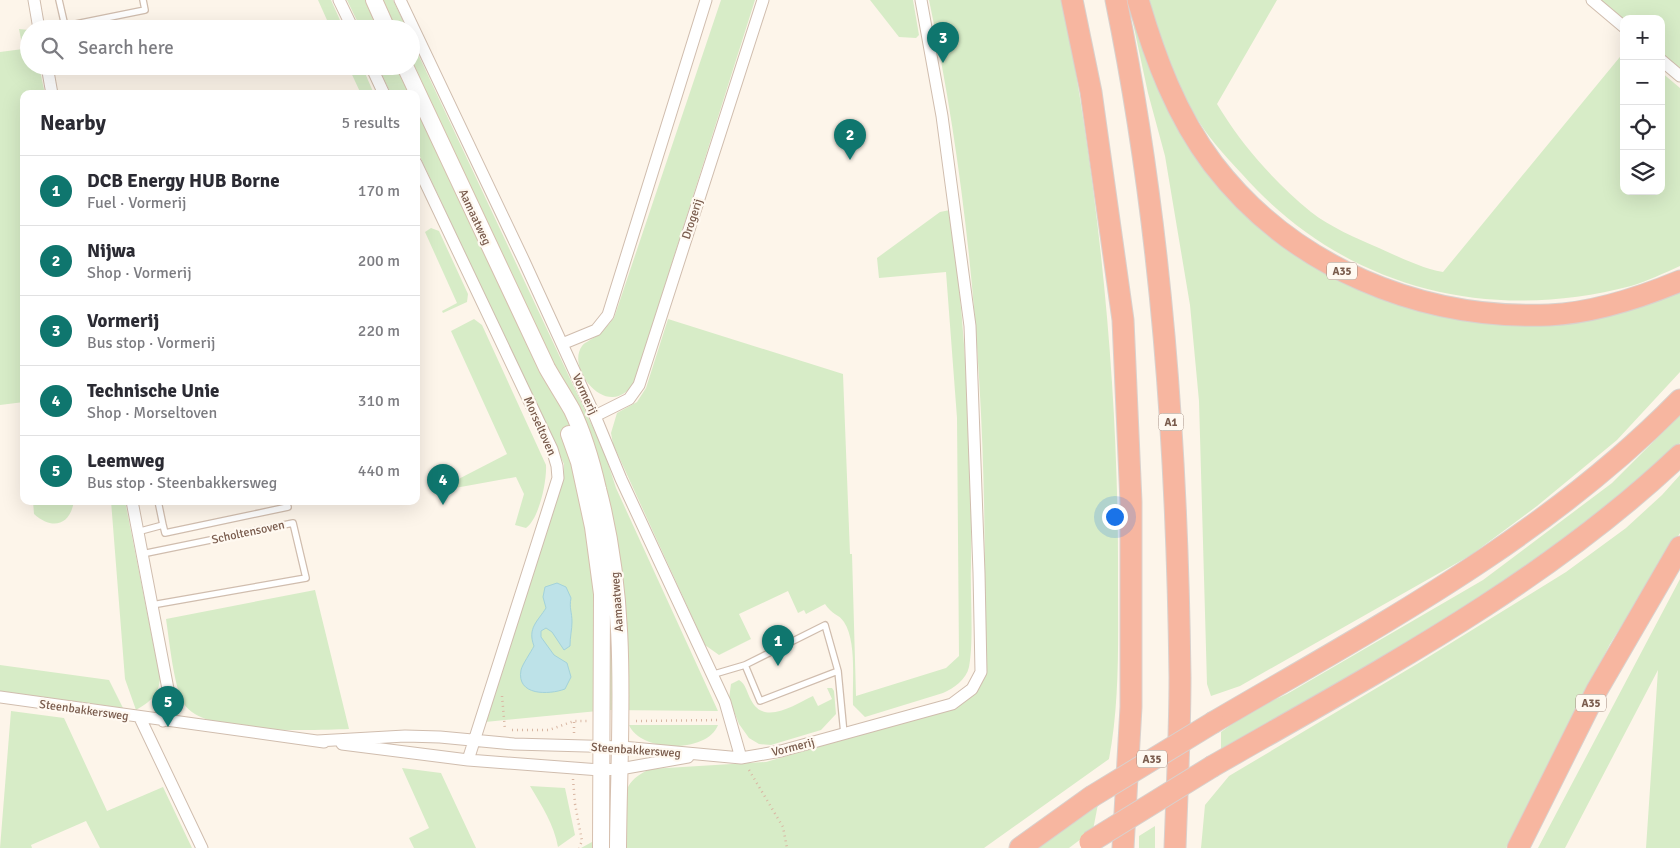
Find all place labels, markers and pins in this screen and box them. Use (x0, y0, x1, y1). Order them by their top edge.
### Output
pin: 3 (927, 22, 959, 63)
pin: 2 (834, 119, 866, 160)
pin: 4 (427, 464, 459, 505)
pin: 1 (762, 625, 794, 666)
pin: 5 (152, 686, 184, 727)

